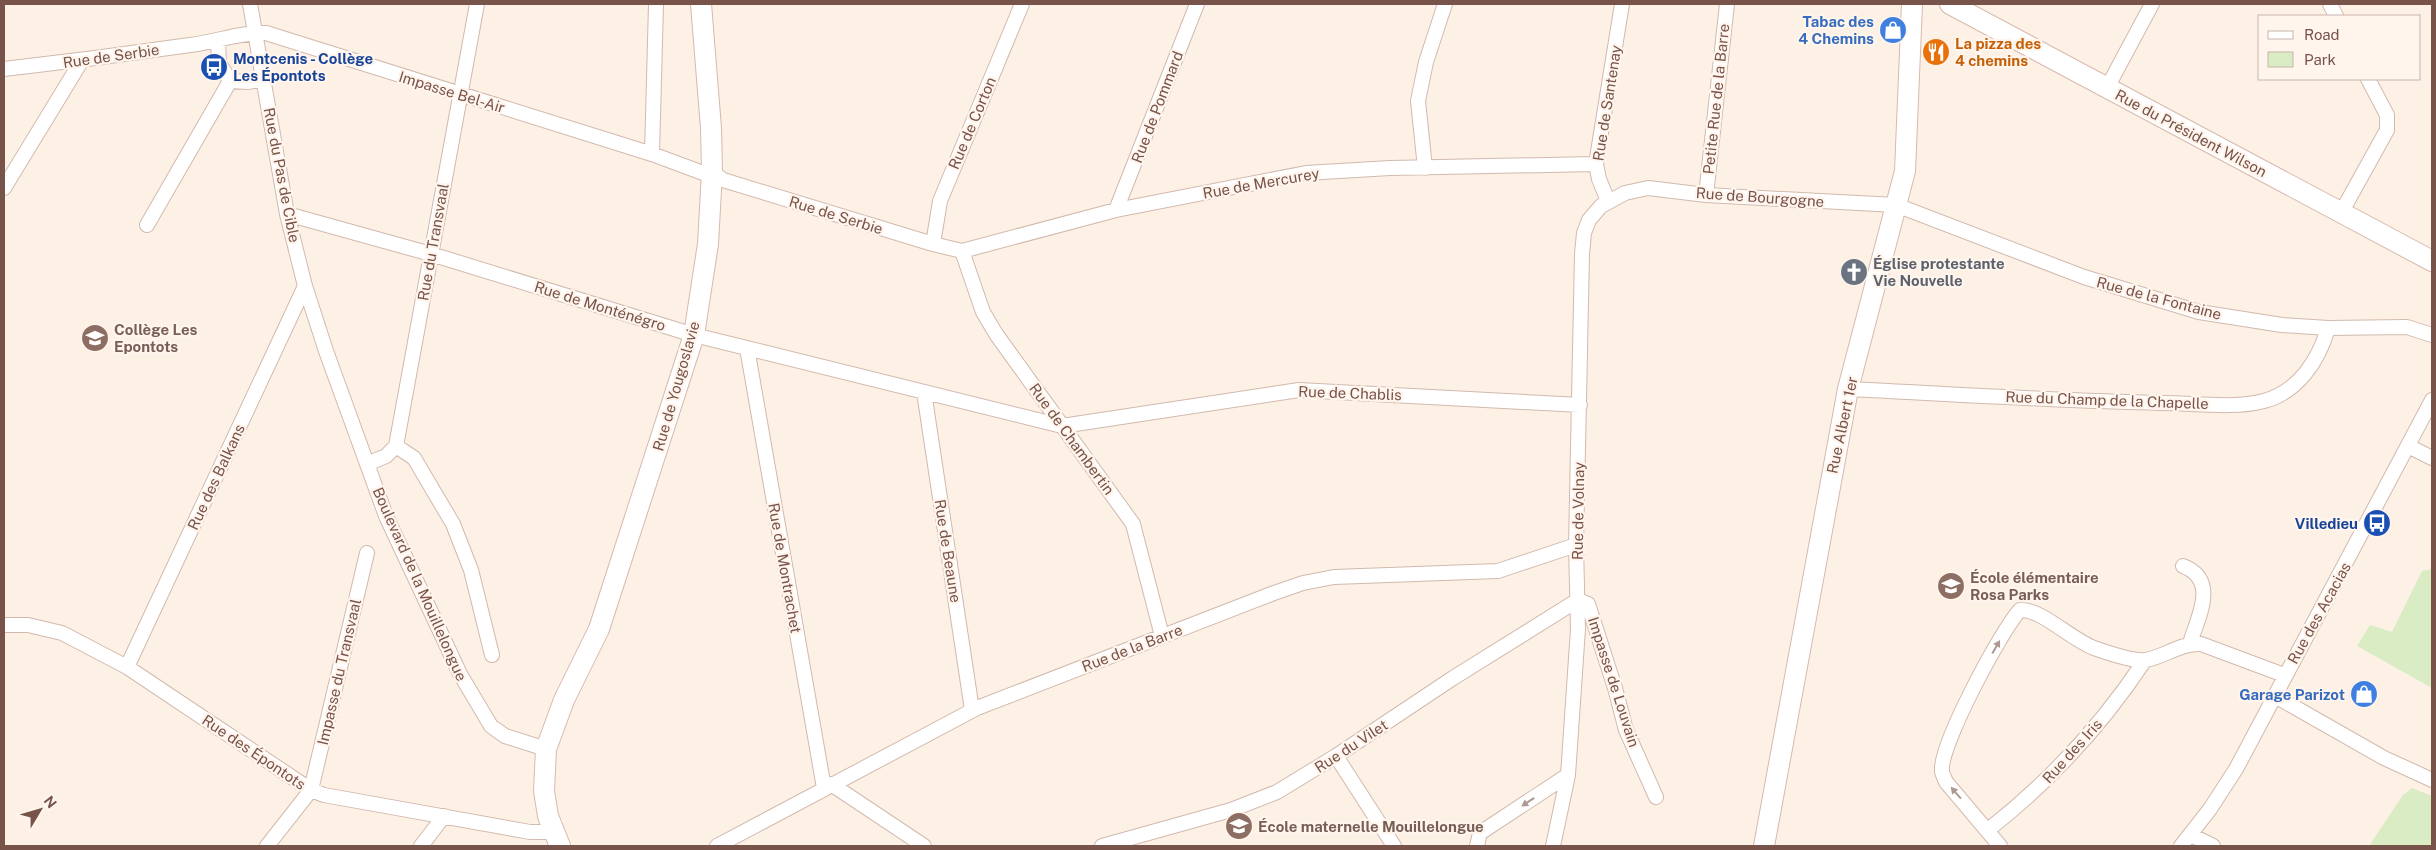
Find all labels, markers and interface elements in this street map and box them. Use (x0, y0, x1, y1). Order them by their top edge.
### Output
place label: Tabac des 4 Chemins (1798, 13, 1874, 47)
shop icon: Tabac des 4 Chemins (1878, 15, 1908, 45)
legend (2258, 15, 2421, 80)
street label: Petite Rue de la Barre (1700, 23, 1732, 175)
text: Road (2304, 26, 2340, 43)
place label: La pizza des 4 chemins (1955, 35, 2041, 69)
restaurant icon: La pizza des 4 chemins (1921, 37, 1951, 67)
street label: Rue de Serbie (62, 41, 160, 71)
street label: Rue de Santenay (1589, 44, 1625, 162)
street label: Rue de Pommard (1128, 49, 1186, 165)
place label: Montcenis - Collège Les Épontots (233, 50, 373, 84)
text: Park (2304, 51, 2336, 68)
bus stop icon: Montcenis - Collège Les Épontots (199, 52, 229, 82)
street label: Impasse Bel-Air (397, 68, 507, 116)
street label: Rue de Corton (945, 74, 999, 172)
street label: Rue du Président Wilson (2112, 86, 2270, 180)
street label: Rue du Pas de Cible (261, 106, 303, 244)
street label: Rue de Mercurey (1201, 164, 1321, 202)
street label: Rue du Transvaal (414, 182, 452, 302)
street label: Rue de Bourgogne (1695, 184, 1825, 210)
street label: Rue de Serbie (787, 193, 885, 237)
place label: Église protestante Vie Nouvelle (1873, 255, 2005, 289)
church icon: Église protestante Vie Nouvelle (1839, 257, 1869, 287)
street label: Rue de la Fontaine (2095, 273, 2223, 323)
street label: Rue de Monténégro (532, 278, 668, 334)
street label: Rue de Yougoslavie (649, 319, 703, 453)
place label: Collège Les Epontots (114, 321, 198, 355)
school or university icon: Collège Les Epontots (80, 323, 110, 353)
street label: Rue Albert 1er (1823, 375, 1861, 475)
street label: Rue de Chambertin (1026, 380, 1118, 498)
street label: Rue de Chablis (1298, 383, 1402, 403)
street label: Rue du Champ de la Chapelle (2005, 388, 2209, 412)
street label: Rue des Balkans (184, 421, 248, 533)
street label: Rue de Volnay (1569, 462, 1587, 560)
street label: Boulevard de la Mouillelongue (370, 485, 470, 683)
street label: Rue de Beaune (931, 498, 965, 604)
street label: Rue de Montrachet (765, 502, 805, 635)
bus stop icon: Villedieu (2362, 508, 2392, 538)
place label: Villedieu (2295, 515, 2358, 532)
street label: Rue des Acacias (2284, 559, 2354, 667)
place label: École élémentaire Rosa Parks (1970, 569, 2099, 603)
school or university icon: École élémentaire Rosa Parks (1936, 571, 1966, 601)
street label: Impasse du Transvaal (314, 597, 364, 747)
street label: Impasse de Louvain (1585, 615, 1643, 749)
street label: Rue de la Barre (1079, 621, 1185, 675)
one-way arrow (1992, 641, 2001, 654)
shop icon: Garage Parizot (2349, 679, 2379, 709)
place label: Garage Parizot (2239, 686, 2345, 703)
street label: Rue des Épontots (199, 711, 309, 793)
street label: Rue des Iris (2039, 715, 2105, 787)
street label: Rue du Vilet (1311, 716, 1391, 776)
north arrow (15, 785, 65, 835)
one-way arrow (1950, 787, 1961, 800)
text: N (41, 793, 60, 811)
one-way arrow (1521, 797, 1534, 806)
school or university icon: École maternelle Mouillelongue (1224, 811, 1254, 841)
place label: École maternelle Mouillelongue (1258, 818, 1484, 835)

